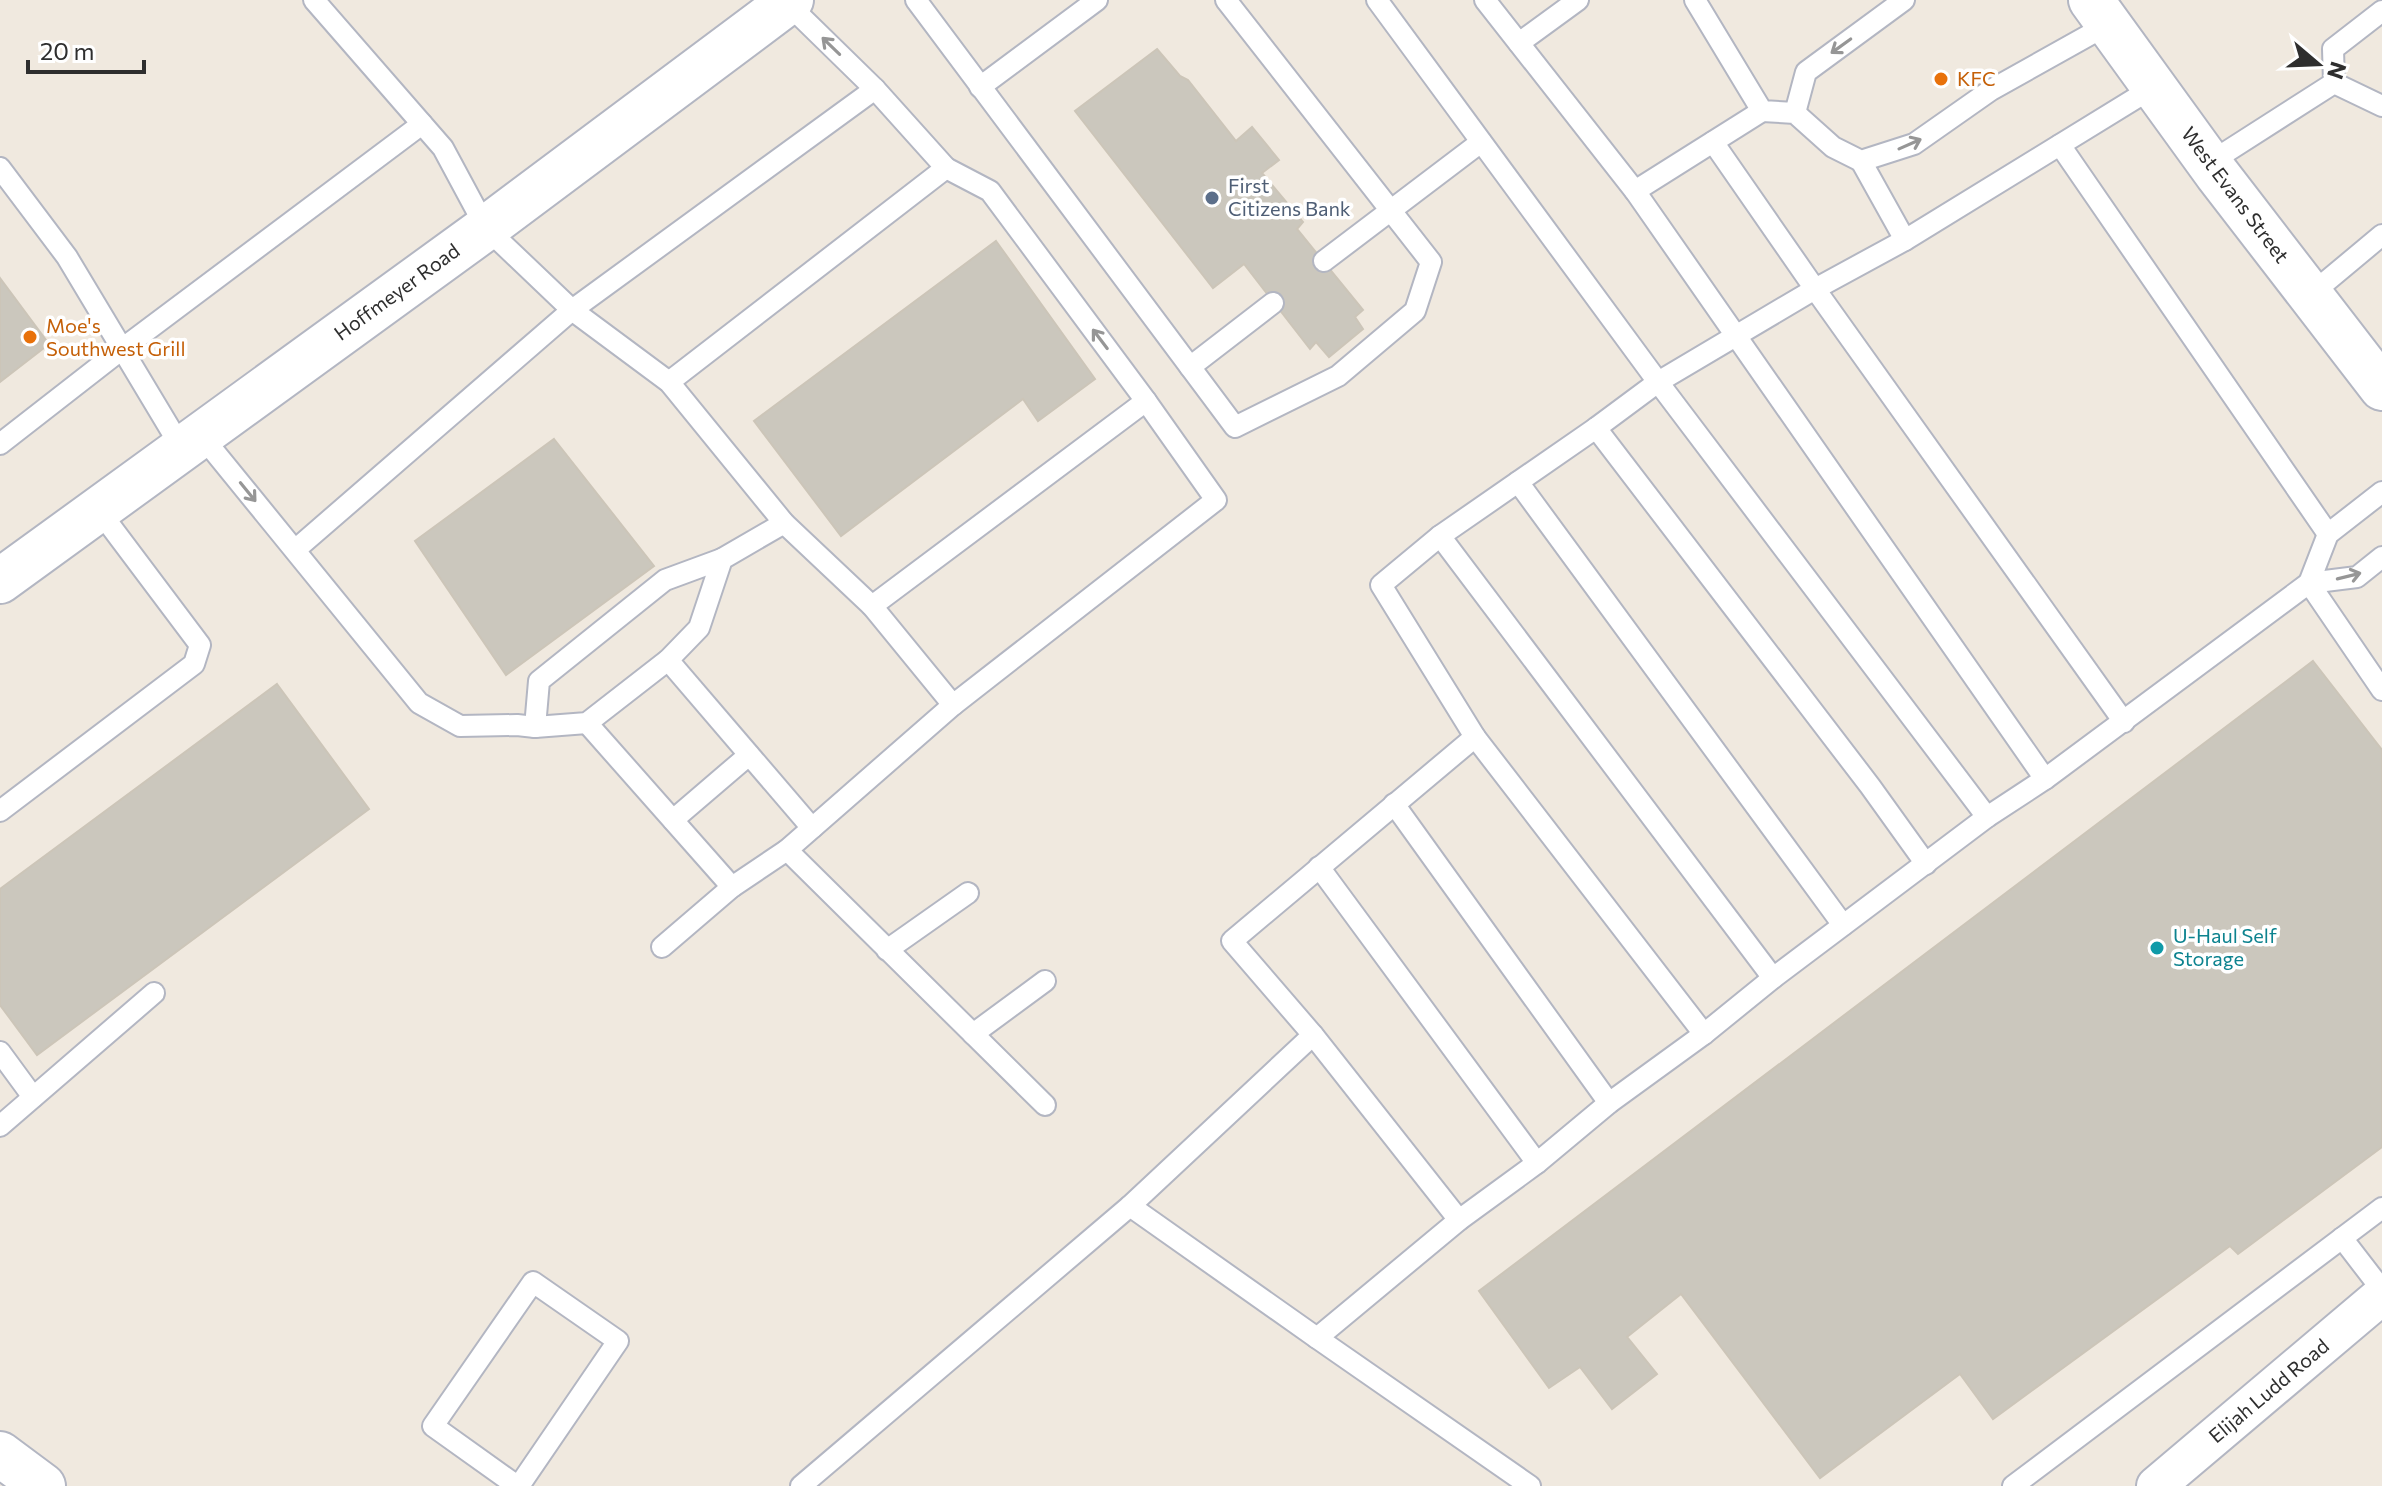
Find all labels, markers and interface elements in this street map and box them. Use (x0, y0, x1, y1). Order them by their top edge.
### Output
scale bar (28, 24, 144, 74)
north arrow (2278, 24, 2358, 104)
text: 20 m (40, 36, 94, 65)
one-way arrow (822, 37, 841, 56)
one-way arrow (1831, 37, 1852, 54)
text: N (2322, 58, 2353, 83)
place label: KFC (1957, 66, 1996, 90)
marker: KFC (1932, 70, 1950, 88)
street label: West Evans Street (2177, 122, 2295, 267)
one-way arrow (1897, 135, 1922, 150)
place label: First Citizens Bank (1228, 173, 1351, 220)
marker: First Citizens Bank (1203, 189, 1221, 207)
street label: Hoffmeyer Road (329, 238, 464, 345)
place label: Moe's Southwest Grill (46, 313, 186, 360)
marker: Moe's Southwest Grill (21, 328, 39, 346)
one-way arrow (1091, 329, 1108, 350)
one-way arrow (239, 481, 256, 502)
one-way arrow (2336, 568, 2361, 583)
place label: U-Haul Self Storage (2173, 923, 2277, 970)
marker: U-Haul Self Storage (2148, 939, 2166, 957)
street label: Elijah Ludd Road (2203, 1333, 2333, 1447)

